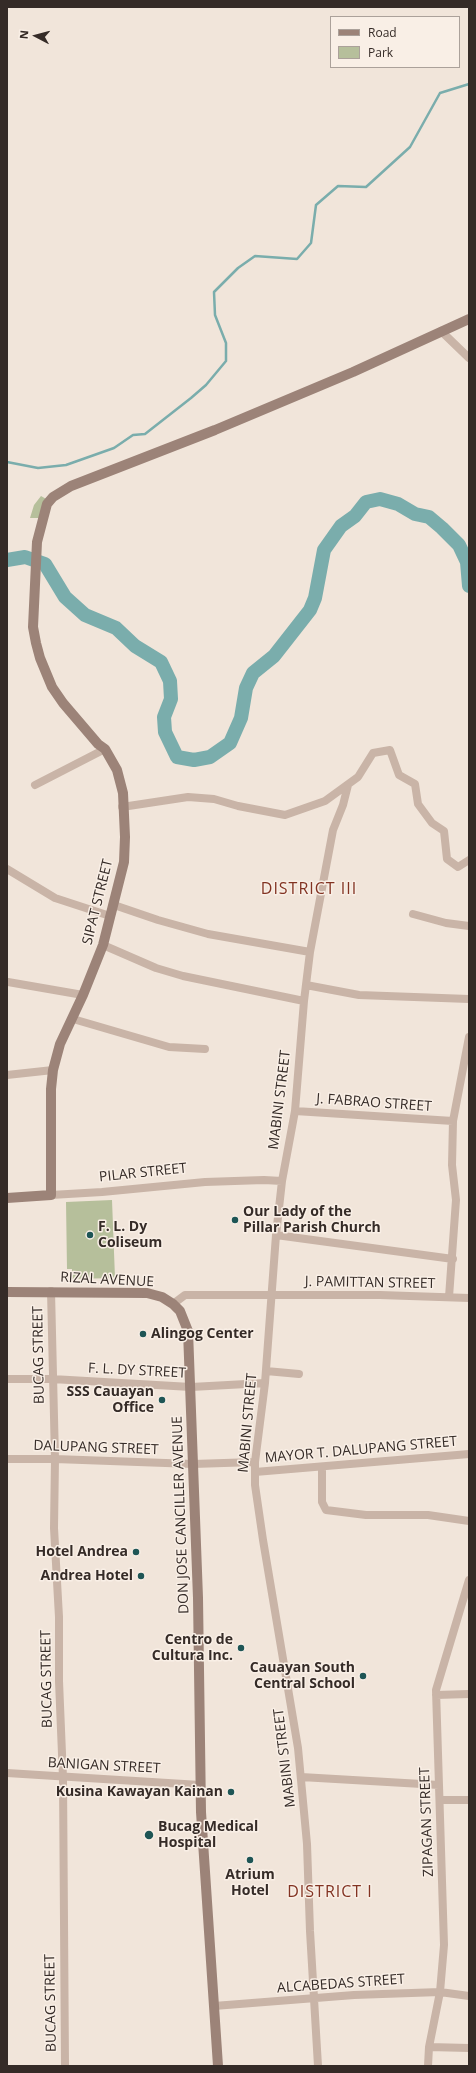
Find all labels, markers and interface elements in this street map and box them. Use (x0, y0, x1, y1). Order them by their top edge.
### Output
north arrow (16, 16, 56, 56)
legend (330, 16, 460, 68)
text: Road (368, 24, 397, 41)
text: N (16, 29, 31, 40)
text: Park (368, 44, 393, 61)
street label: SIPAT STREET (79, 858, 117, 946)
district label: DISTRICT III (261, 879, 357, 899)
street label: MABINI STREET (266, 1049, 294, 1151)
street label: J. FABRAO STREET (316, 1091, 432, 1115)
street label: PILAR STREET (98, 1160, 188, 1186)
place label: Our Lady of the Pillar Parish Church (243, 1204, 381, 1236)
marker: Our Lady of the Pillar Parish Church (230, 1215, 240, 1225)
place label: F. L. Dy Coliseum (98, 1219, 162, 1252)
marker: F. L. Dy Coliseum (85, 1230, 95, 1240)
street label: RIZAL AVENUE (60, 1269, 154, 1291)
street label: J. PAMITTAN STREET (305, 1273, 435, 1293)
street label: BUCAG STREET (30, 1306, 48, 1404)
place label: Alingog Center (151, 1326, 254, 1342)
marker: Alingog Center (138, 1329, 148, 1339)
street label: F. L. DY STREET (88, 1360, 186, 1382)
street label: MABINI STREET (235, 1373, 261, 1473)
place label: SSS Cauayan Office (67, 1384, 154, 1416)
marker: SSS Cauayan Office (157, 1395, 167, 1405)
street label: DON JOSE CANCILLER AVENUE (169, 1416, 193, 1614)
street label: MAYOR T. DALUPANG STREET (264, 1433, 458, 1467)
street label: DALUPANG STREET (33, 1437, 159, 1459)
place label: Hotel Andrea (36, 1544, 128, 1560)
marker: Hotel Andrea (131, 1547, 141, 1557)
place label: Andrea Hotel (41, 1568, 133, 1584)
marker: Andrea Hotel (136, 1571, 146, 1581)
street label: BUCAG STREET (38, 1630, 56, 1728)
place label: Centro de Cultura Inc. (152, 1632, 233, 1664)
marker: Centro de Cultura Inc. (236, 1643, 246, 1653)
place label: Cauayan South Central School (250, 1660, 355, 1692)
marker: Cauayan South Central School (358, 1671, 368, 1681)
street label: MABINI STREET (271, 1707, 299, 1809)
street label: BANIGAN STREET (47, 1755, 161, 1777)
street label: ZIPAGAN STREET (417, 1767, 437, 1877)
place label: Kusina Kawayan Kainan (56, 1784, 223, 1800)
marker: Kusina Kawayan Kainan (226, 1787, 236, 1797)
place label: Bucag Medical Hospital (158, 1819, 258, 1852)
marker: Bucag Medical Hospital (143, 1829, 155, 1841)
marker: Atrium Hotel (245, 1855, 255, 1865)
place label: Atrium Hotel (225, 1867, 275, 1900)
district label: DISTRICT I (287, 1882, 373, 1902)
street label: BUCAG STREET (42, 1954, 60, 2052)
street label: ALCABEDAS STREET (276, 1971, 406, 1997)

